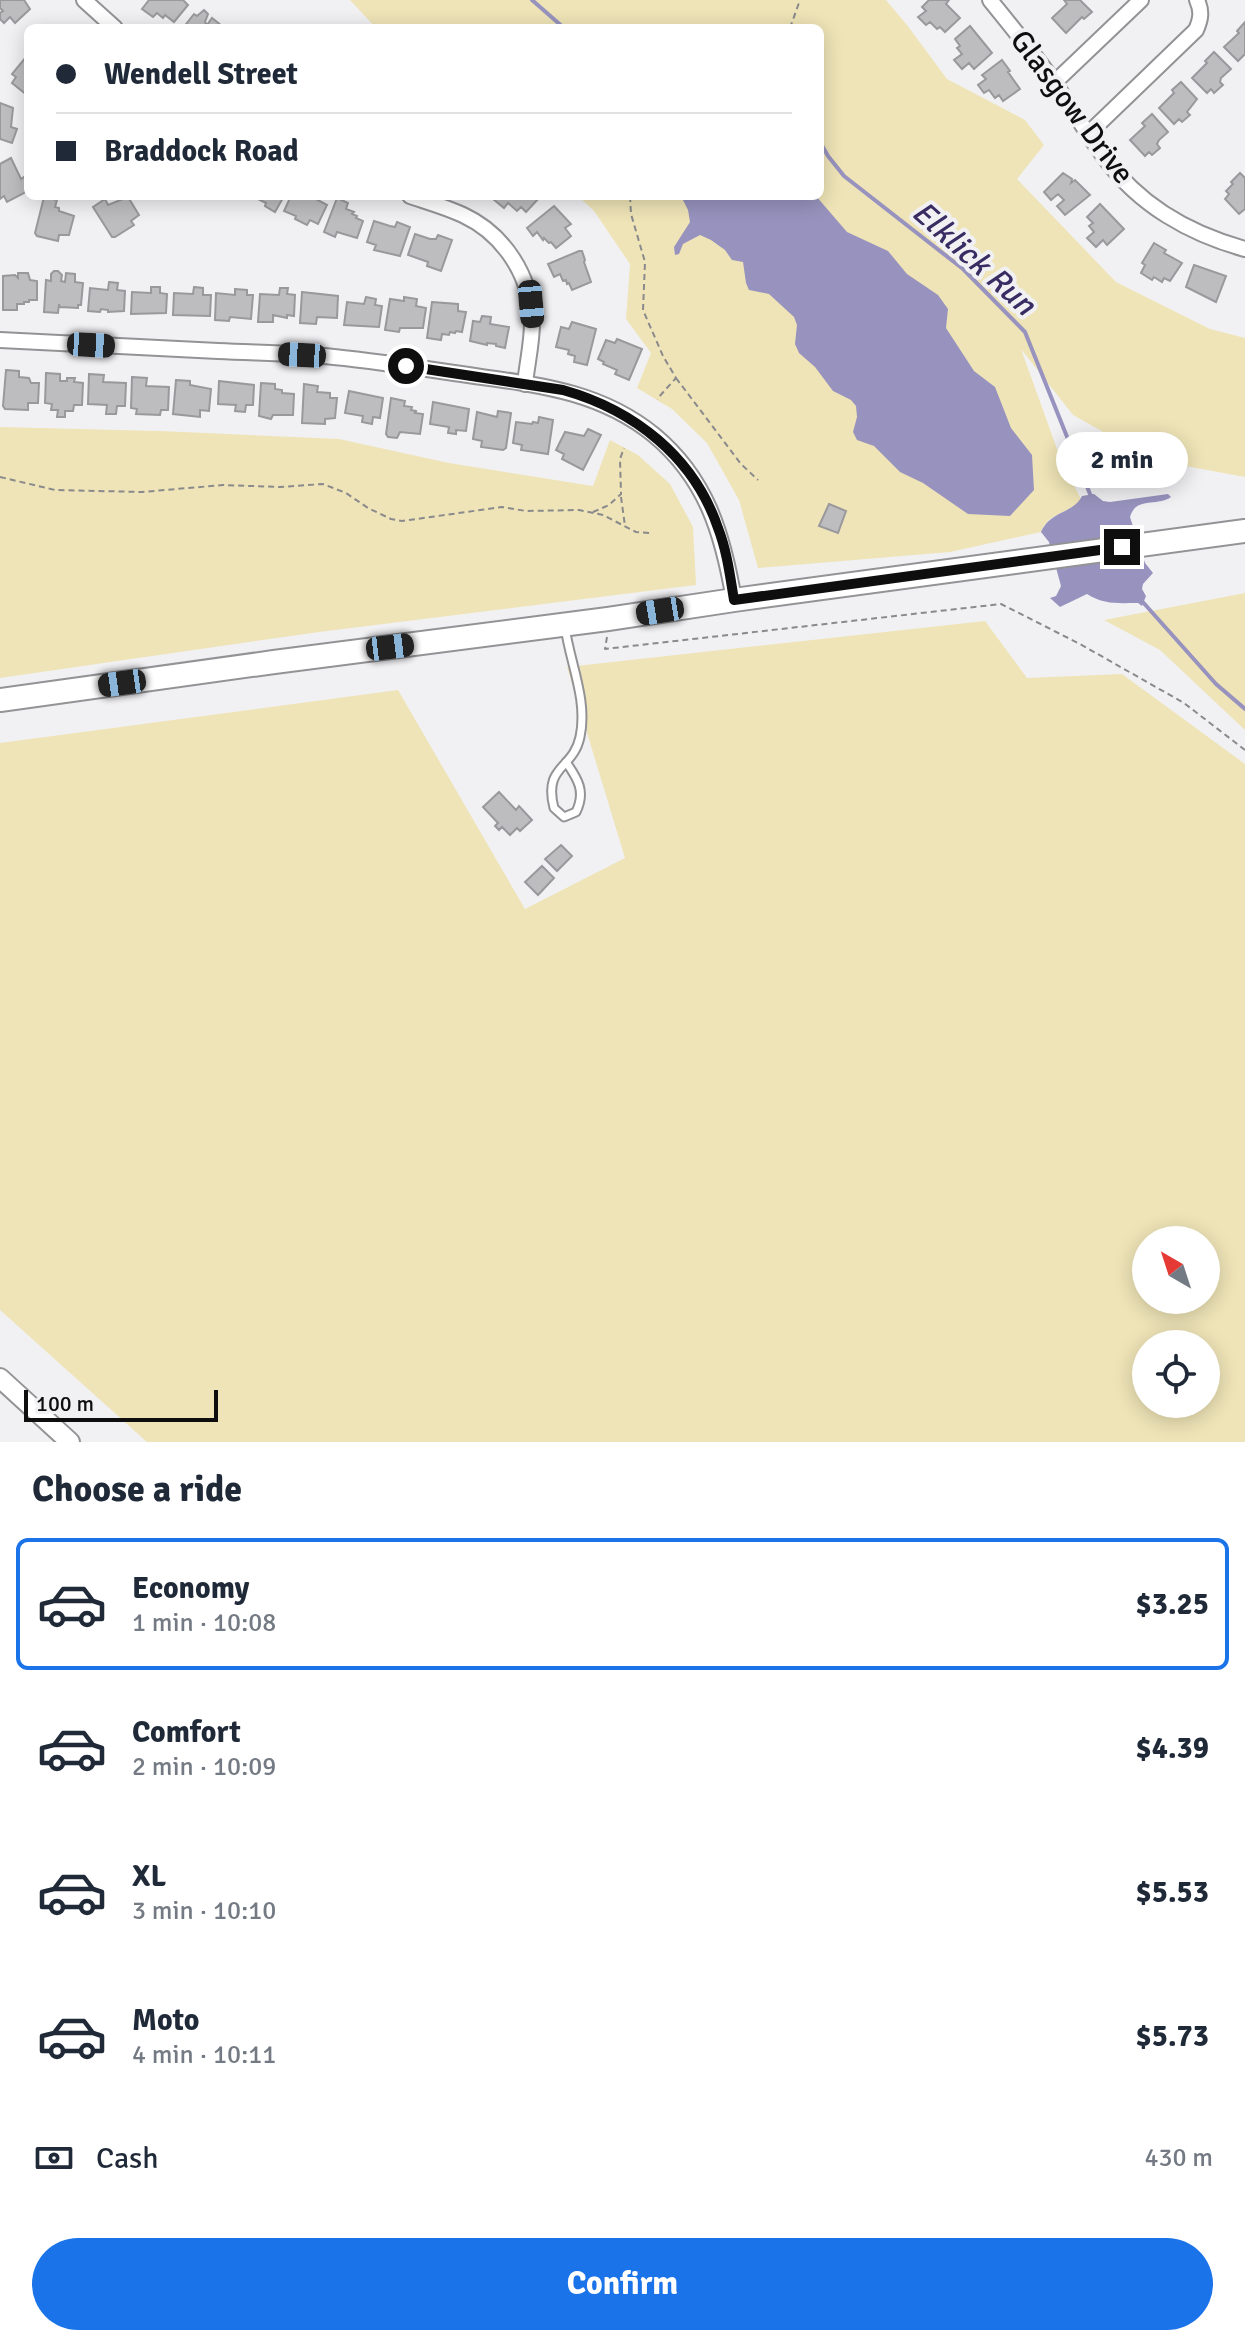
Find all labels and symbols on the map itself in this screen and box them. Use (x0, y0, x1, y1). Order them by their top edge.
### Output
street label: Glasgow Drive (1002, 23, 1142, 191)
water label: Elklick Run (904, 192, 1045, 325)
car (517, 279, 545, 329)
car (66, 332, 116, 358)
car (277, 342, 327, 368)
route start (388, 348, 424, 384)
callout: 2 min (1056, 431, 1188, 487)
route end (1104, 529, 1140, 565)
car (634, 595, 686, 627)
car (365, 632, 415, 662)
car (97, 668, 147, 698)
north arrow (1132, 1226, 1220, 1314)
scale bar (24, 1386, 218, 1422)

